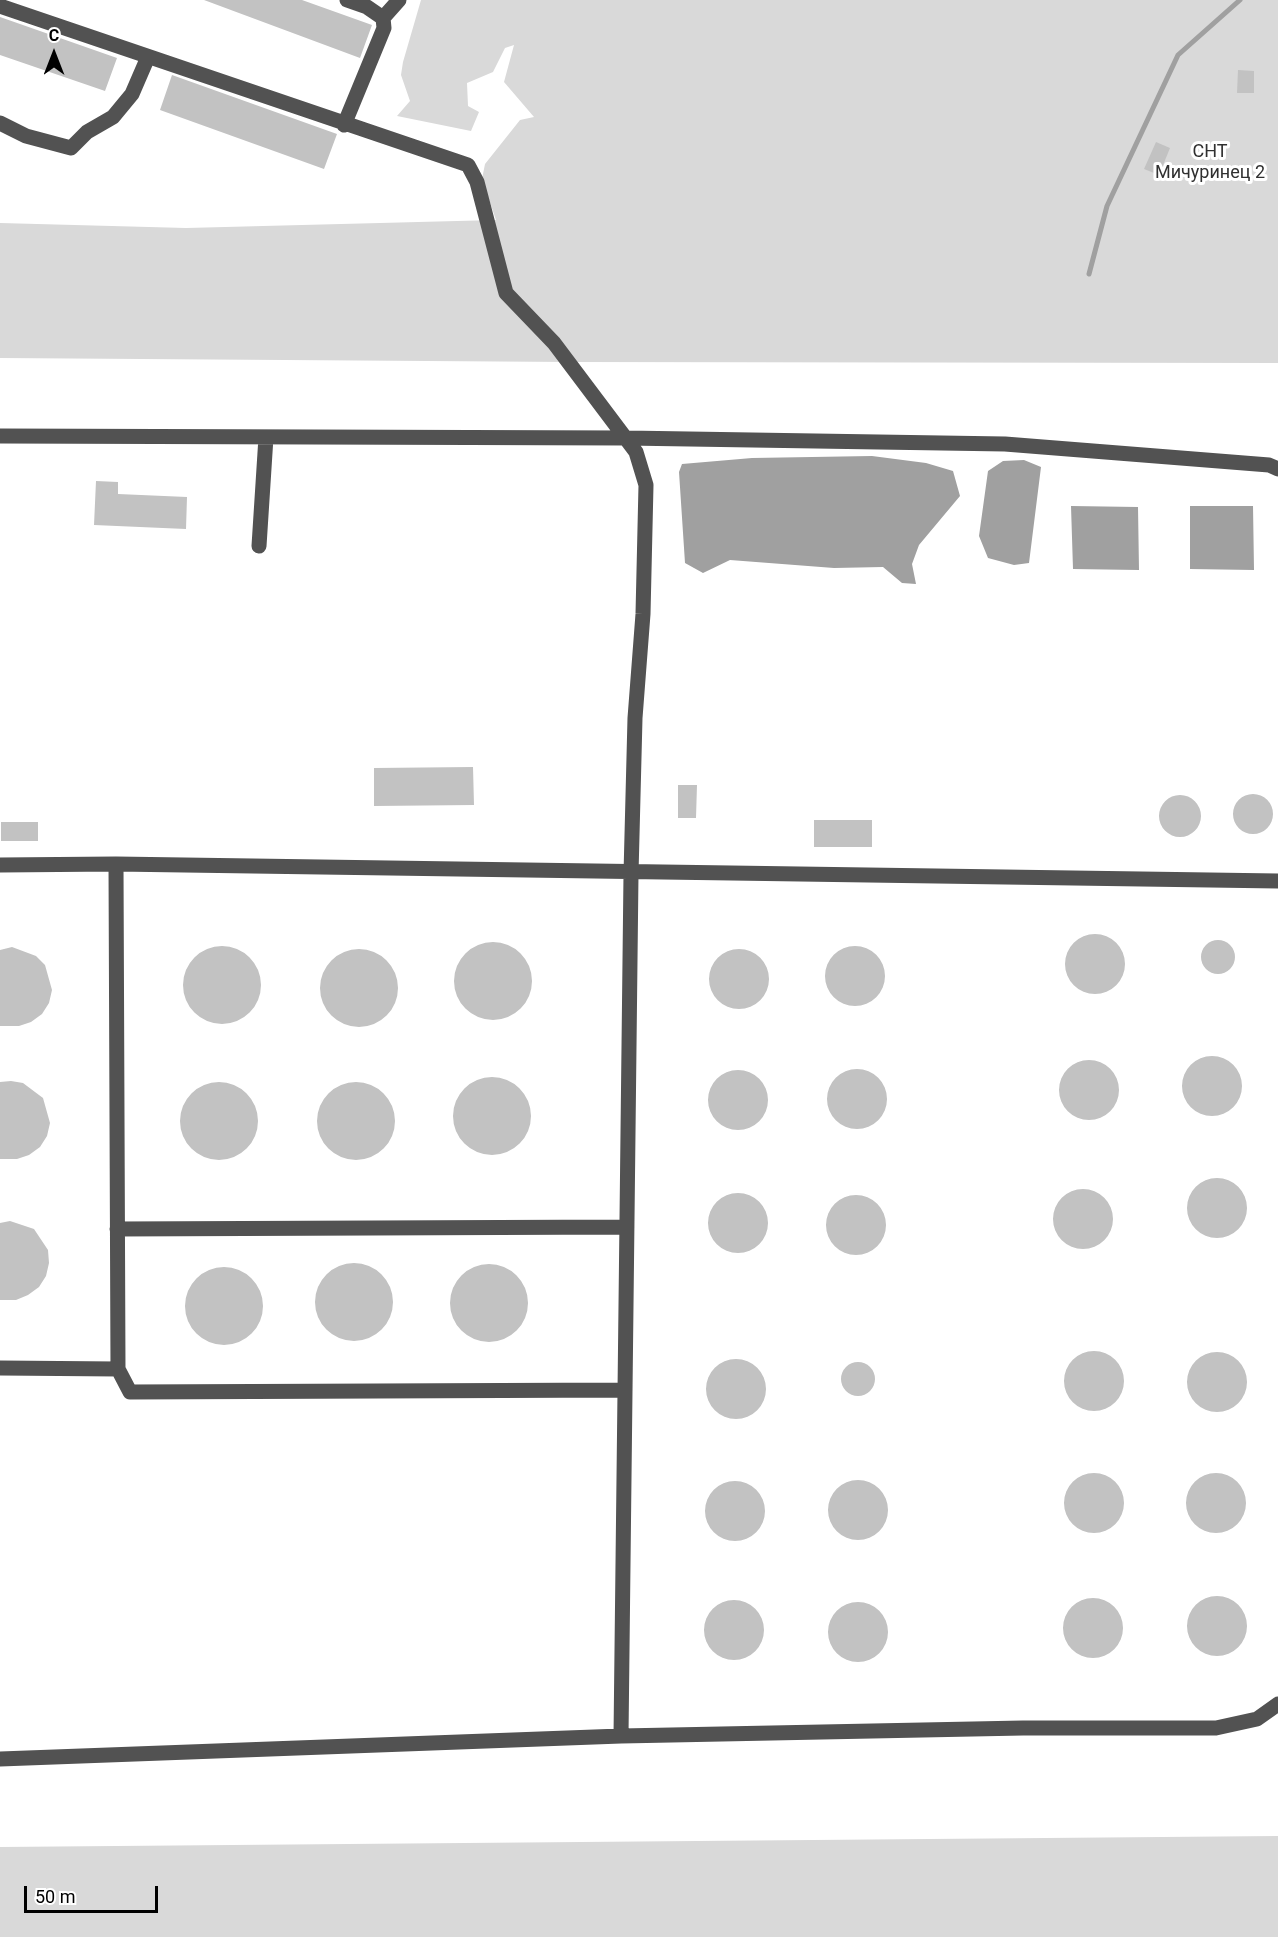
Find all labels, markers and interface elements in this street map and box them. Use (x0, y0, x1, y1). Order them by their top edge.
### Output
north arrow (24, 24, 84, 84)
text: С (49, 26, 59, 45)
park label: СНТ Мичуринец 2 (1155, 141, 1265, 184)
scale bar (27, 1874, 160, 1912)
text: 50 m (35, 1886, 75, 1907)

